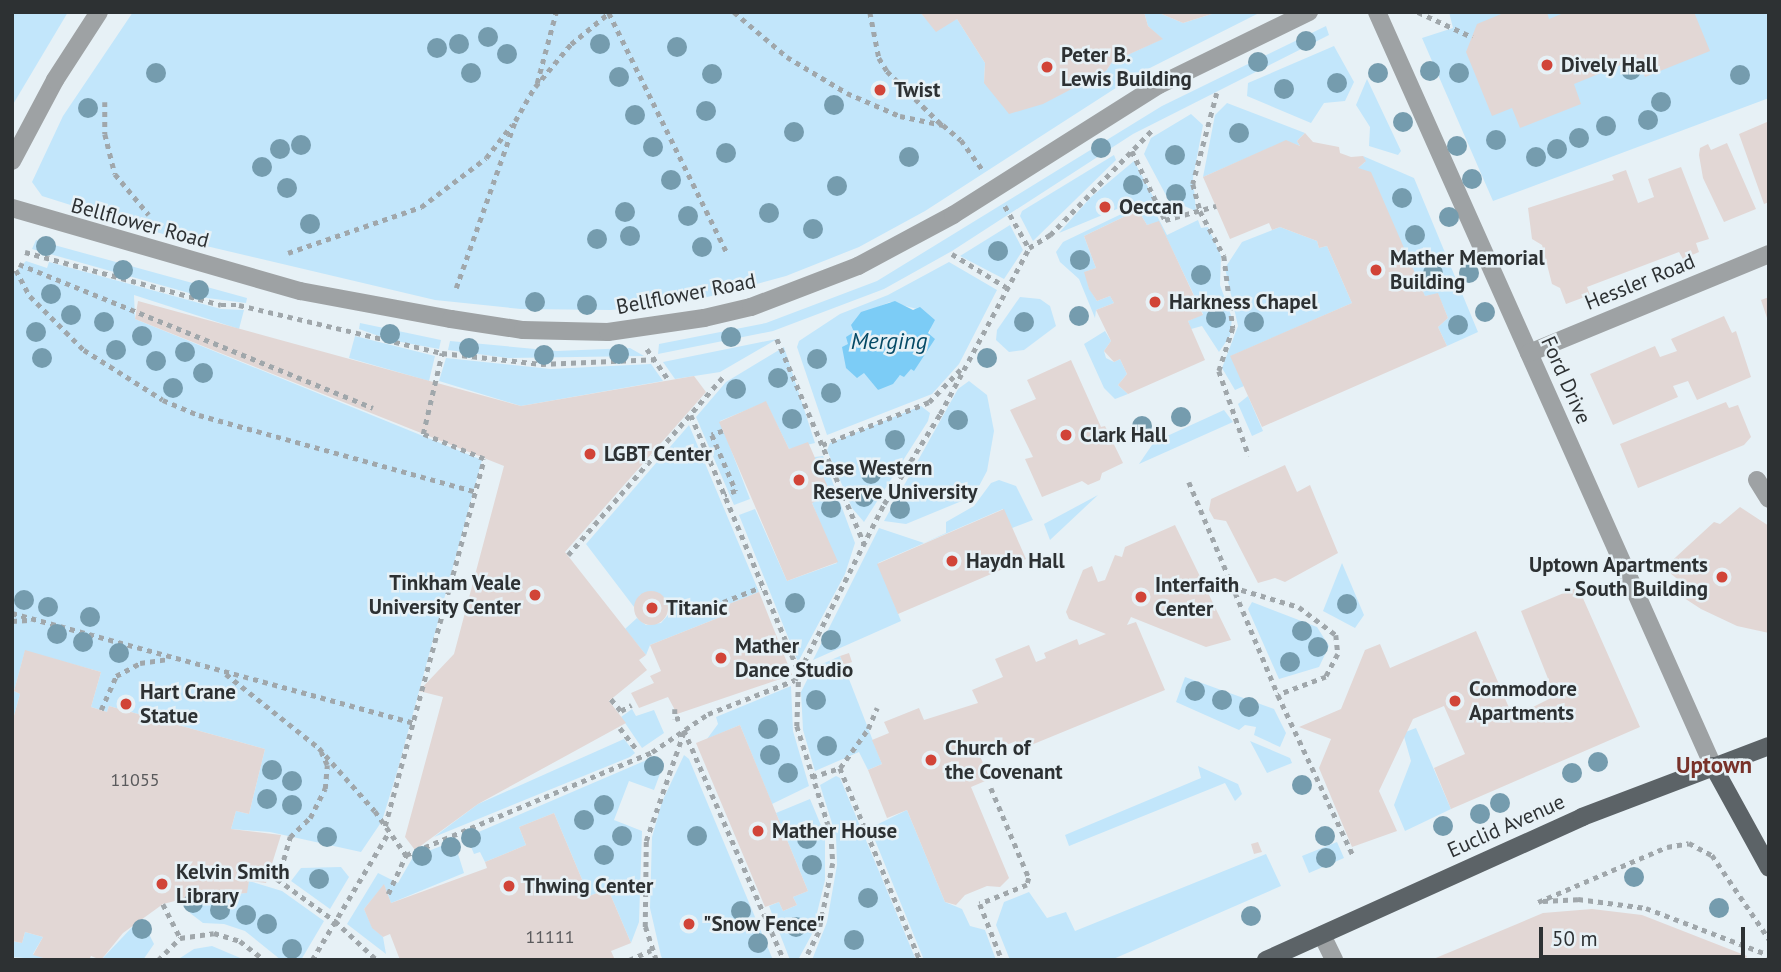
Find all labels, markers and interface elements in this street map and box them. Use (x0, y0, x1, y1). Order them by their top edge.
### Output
place label: Peter B. Lewis Building (1061, 42, 1192, 92)
place label: Dively Hall (1561, 52, 1659, 78)
marker: Dively Hall (1539, 57, 1555, 73)
marker: Peter B. Lewis Building (1039, 59, 1055, 75)
place label: Twist (894, 77, 940, 103)
marker: Twist (872, 82, 888, 98)
street label: Bellflower Road (68, 193, 212, 253)
place label: Oeccan (1119, 194, 1183, 220)
marker: Oeccan (1097, 199, 1113, 215)
place label: Mather Memorial Building (1390, 245, 1545, 295)
street label: Hessler Road (1581, 249, 1699, 315)
marker: Mather Memorial Building (1368, 262, 1384, 278)
street label: Bellflower Road (614, 268, 758, 320)
place label: Harkness Chapel (1169, 289, 1318, 315)
marker: Harkness Chapel (1147, 294, 1163, 310)
water label: Merging (851, 327, 927, 355)
street label: Ford Drive (1536, 332, 1596, 428)
place label: Clark Hall (1080, 422, 1168, 448)
marker: Clark Hall (1058, 427, 1074, 443)
place label: LGBT Center (604, 441, 713, 467)
marker: LGBT Center (582, 446, 598, 462)
place label: Case Western Reserve University (813, 455, 978, 505)
marker: Case Western Reserve University (791, 472, 807, 488)
place label: Haydn Hall (966, 548, 1065, 574)
place label: Uptown Apartments - South Building (1528, 552, 1708, 602)
marker: Haydn Hall (944, 553, 960, 569)
marker: Uptown Apartments - South Building (1714, 569, 1730, 585)
place label: Tinkham Veale University Center (368, 570, 521, 620)
place label: Interfaith Center (1155, 572, 1239, 622)
marker: Tinkham Veale University Center (527, 587, 543, 603)
marker: Interfaith Center (1133, 589, 1149, 605)
place label: Titanic (666, 595, 728, 621)
marker: Titanic (644, 600, 660, 616)
place label: Mather Dance Studio (735, 633, 853, 683)
marker: Mather Dance Studio (713, 650, 729, 666)
place label: Commodore Apartments (1469, 676, 1577, 726)
place label: Hart Crane Statue (140, 679, 236, 729)
marker: Commodore Apartments (1447, 693, 1463, 709)
marker: Hart Crane Statue (118, 696, 134, 712)
place label: Church of the Covenant (945, 735, 1063, 785)
district label: Uptown (1676, 751, 1752, 779)
marker: Church of the Covenant (923, 752, 939, 768)
house number: 11055 (110, 769, 160, 791)
street label: Euclid Avenue (1443, 789, 1569, 863)
place label: Mather House (772, 818, 897, 844)
marker: Mather House (750, 823, 766, 839)
place label: Kelvin Smith Library (176, 859, 290, 909)
place label: Thwing Center (523, 873, 654, 899)
marker: Kelvin Smith Library (154, 876, 170, 892)
marker: Thwing Center (501, 878, 517, 894)
place label: "Snow Fence" (703, 911, 825, 937)
scale bar (1543, 912, 1750, 956)
marker: "Snow Fence" (681, 916, 697, 932)
text: 50 m (1552, 925, 1598, 952)
house number: 11111 (525, 926, 575, 948)

